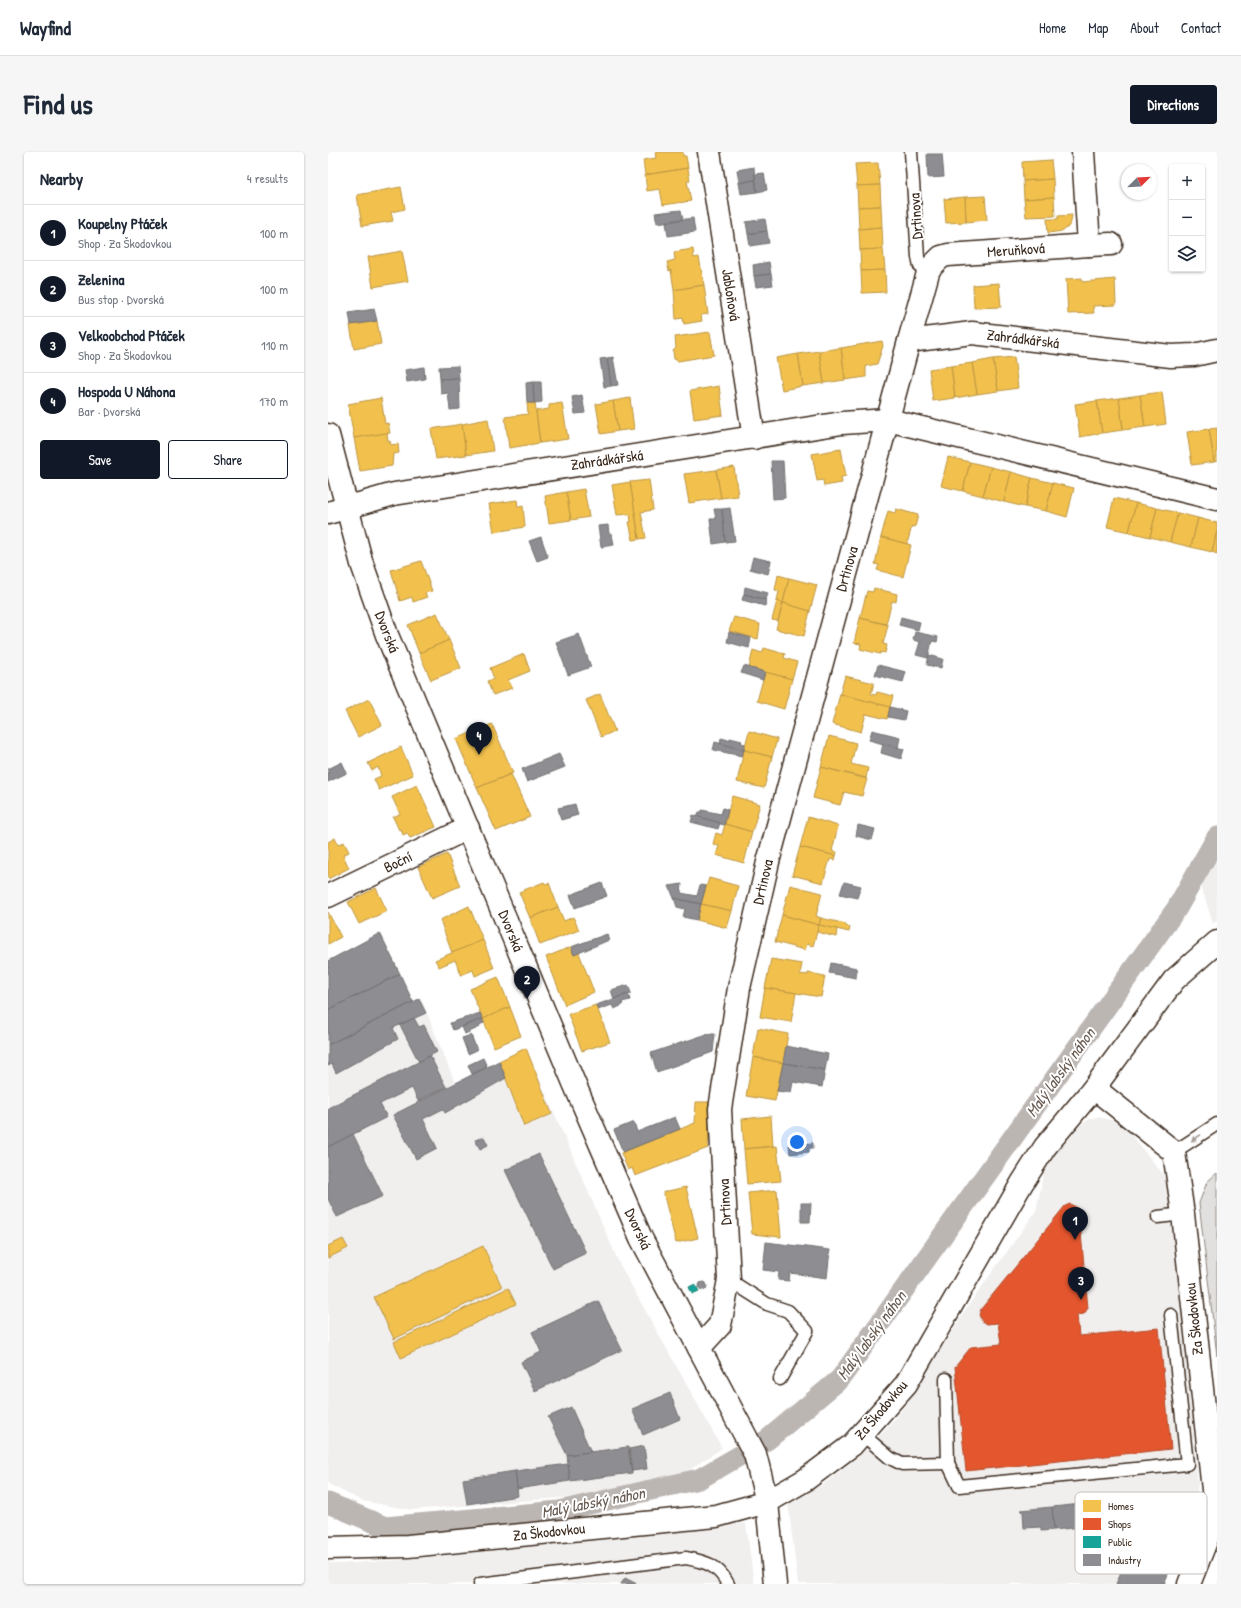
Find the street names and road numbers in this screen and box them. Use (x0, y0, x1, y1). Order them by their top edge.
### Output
street label: Drtinova (903, 192, 928, 240)
street label: Meruňková (986, 237, 1046, 262)
street label: Jabloňová (717, 267, 746, 323)
street label: Zahrádkářská (986, 324, 1061, 353)
street label: Zahrádkářská (569, 444, 645, 475)
street label: Drtinova (830, 544, 863, 594)
street label: Dvorská (370, 608, 405, 656)
street label: Boční (380, 846, 416, 877)
street label: Drtinova (747, 857, 778, 907)
street label: Dvorská (494, 907, 529, 955)
street label: Drtinova (713, 1178, 736, 1226)
street label: Dvorská (620, 1205, 657, 1253)
street label: Za Škodovkou (1179, 1282, 1208, 1356)
street label: Za Škodovkou (849, 1375, 912, 1444)
street label: Za Škodovkou (512, 1517, 586, 1546)

